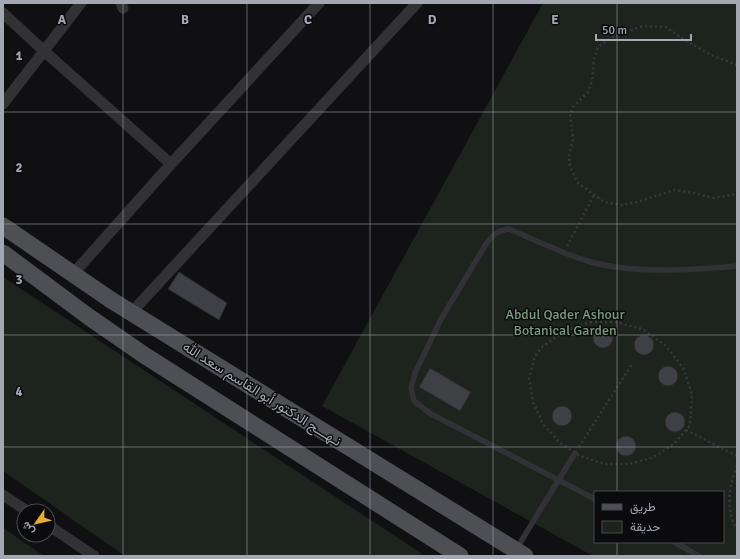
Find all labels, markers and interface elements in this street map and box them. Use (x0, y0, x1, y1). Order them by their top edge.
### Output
text: A (58, 12, 67, 28)
text: B (181, 12, 189, 28)
text: C (304, 12, 312, 28)
text: D (428, 12, 437, 28)
text: E (551, 12, 559, 28)
scale bar (596, 16, 691, 42)
text: 50 m (602, 23, 627, 38)
text: 1 (15, 48, 23, 64)
text: 2 (15, 160, 23, 176)
text: 3 (15, 272, 23, 288)
park label: Abdul Qader Ashour Botanical Garden (505, 306, 625, 339)
street label: نـهـــج الدكتور أبو القاسم سعد الله (178, 338, 344, 452)
text: 4 (15, 384, 23, 400)
legend (594, 491, 724, 543)
text: طريق (630, 500, 656, 515)
north arrow (16, 503, 56, 543)
text: ش (19, 519, 37, 537)
text: حديقة (630, 520, 660, 535)

